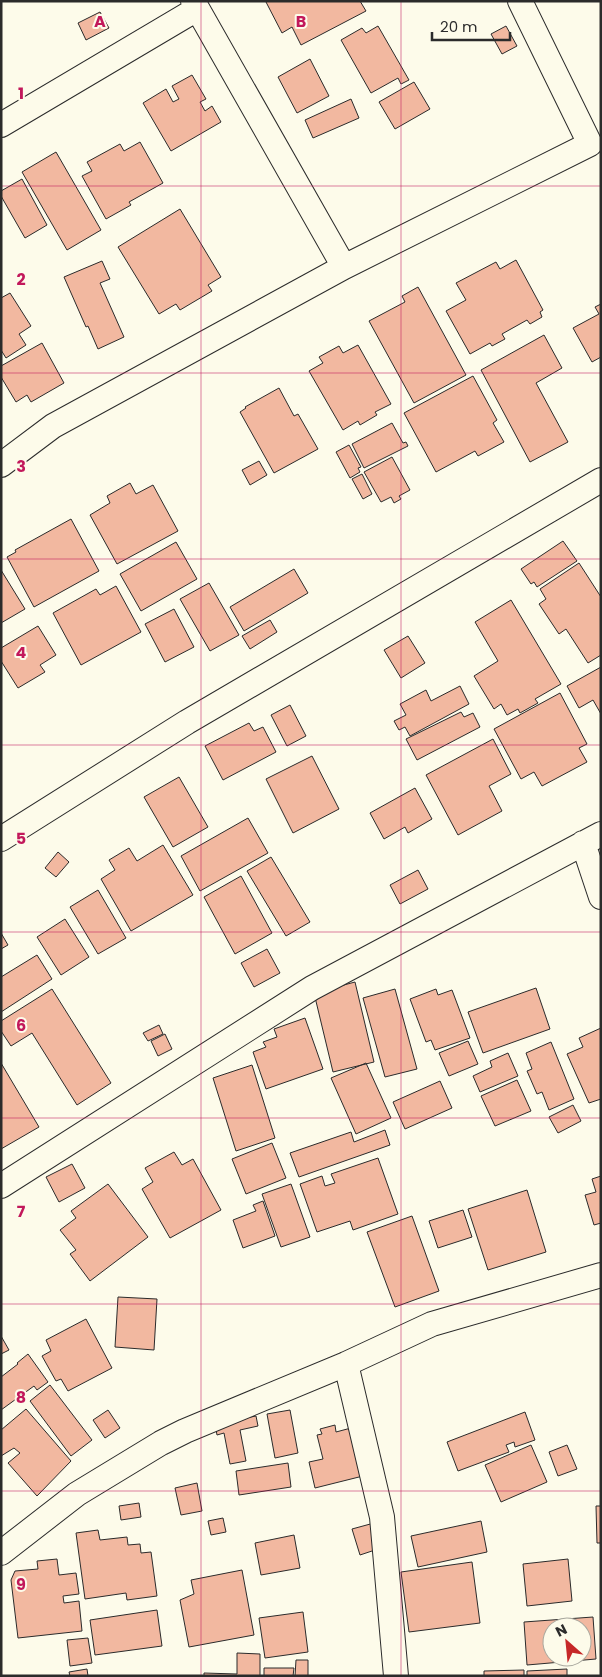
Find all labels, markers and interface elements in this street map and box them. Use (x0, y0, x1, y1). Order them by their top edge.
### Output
text: A (94, 10, 106, 33)
text: B (296, 10, 306, 33)
scale bar (432, 10, 510, 42)
text: 20 m (440, 16, 478, 37)
text: 1 (18, 82, 24, 105)
text: 2 (16, 268, 26, 291)
text: 3 (16, 455, 26, 478)
text: 4 (16, 641, 27, 664)
text: 5 (16, 827, 26, 850)
text: 6 (16, 1014, 26, 1037)
text: 7 (17, 1200, 26, 1223)
text: 8 (16, 1386, 26, 1409)
text: 9 (16, 1573, 26, 1596)
north arrow (542, 1617, 592, 1667)
text: N (552, 1619, 570, 1642)

